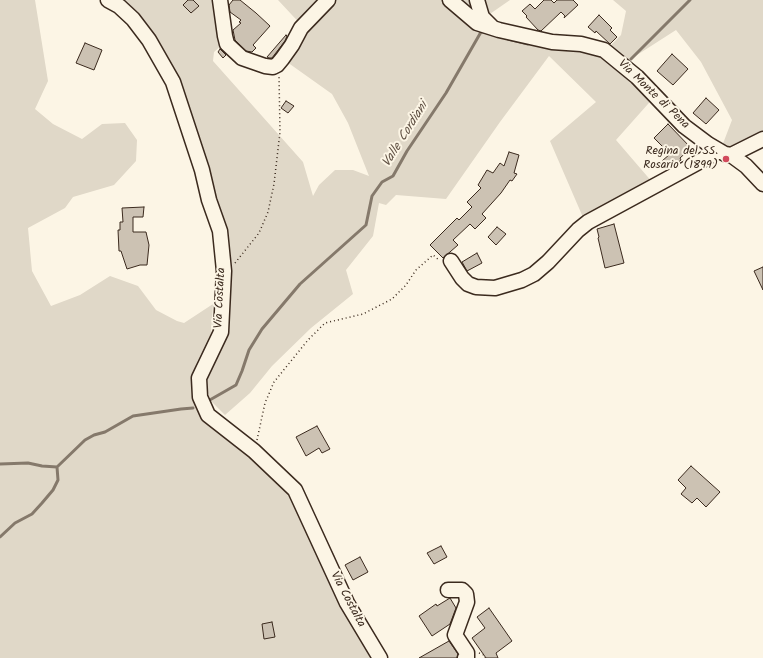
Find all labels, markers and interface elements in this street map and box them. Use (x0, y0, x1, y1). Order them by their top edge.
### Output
street label: Via Monte di Pena (614, 57, 692, 133)
water label: Valle Cordiani (380, 99, 432, 171)
place label: Regina del SS. Rosario (1899) (643, 145, 718, 173)
marker: Regina del SS. Rosario (1899) (721, 154, 731, 164)
street label: Via Costalta (212, 267, 230, 329)
street label: Via Costalta (326, 570, 368, 630)

